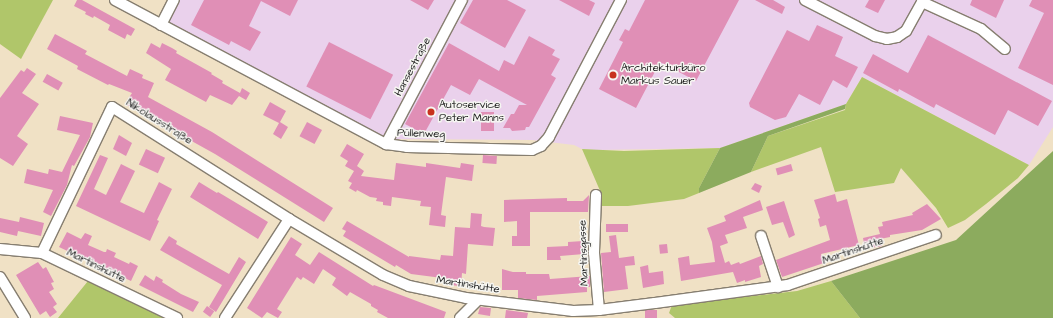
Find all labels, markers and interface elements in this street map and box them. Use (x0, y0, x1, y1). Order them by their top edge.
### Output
street label: Hansestraße (392, 35, 434, 99)
place label: Architekturbüro Markus Sauer (621, 62, 705, 88)
marker: Architekturbüro Markus Sauer (608, 70, 618, 80)
street label: Nikolausstraße (124, 96, 194, 148)
place label: Autoservice Peter Manns (439, 99, 504, 125)
marker: Autoservice Peter Manns (426, 107, 436, 117)
street label: Püllenweg (397, 127, 445, 141)
street label: Martinsgasse (576, 220, 592, 286)
street label: Martinshütte (821, 234, 885, 268)
street label: Martinshütte (64, 246, 128, 286)
street label: Martinshütte (435, 273, 501, 297)

